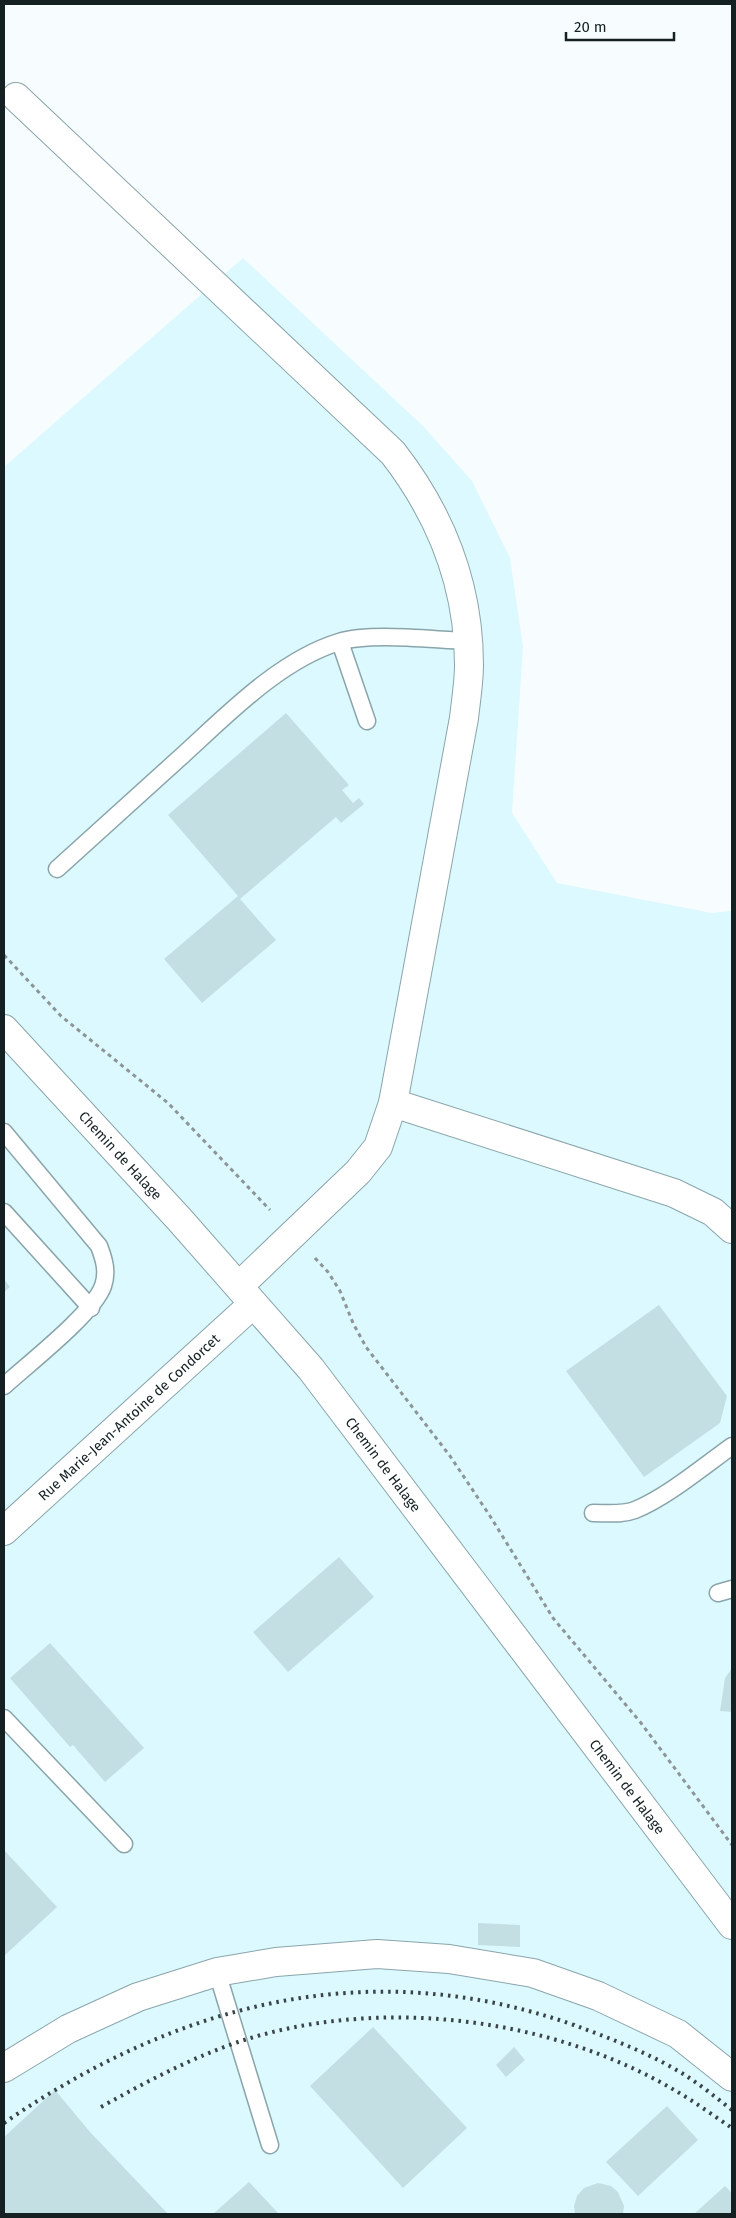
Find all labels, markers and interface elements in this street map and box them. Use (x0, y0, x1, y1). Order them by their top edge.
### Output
scale bar (566, 10, 674, 42)
text: 20 m (574, 18, 607, 36)
street label: Chemin de Halage (76, 1108, 166, 1203)
street label: Rue Marie-Jean-Antoine de Condorcet (35, 1330, 224, 1504)
street label: Chemin de Halage (342, 1414, 425, 1515)
street label: Chemin de Halage (586, 1736, 669, 1837)

